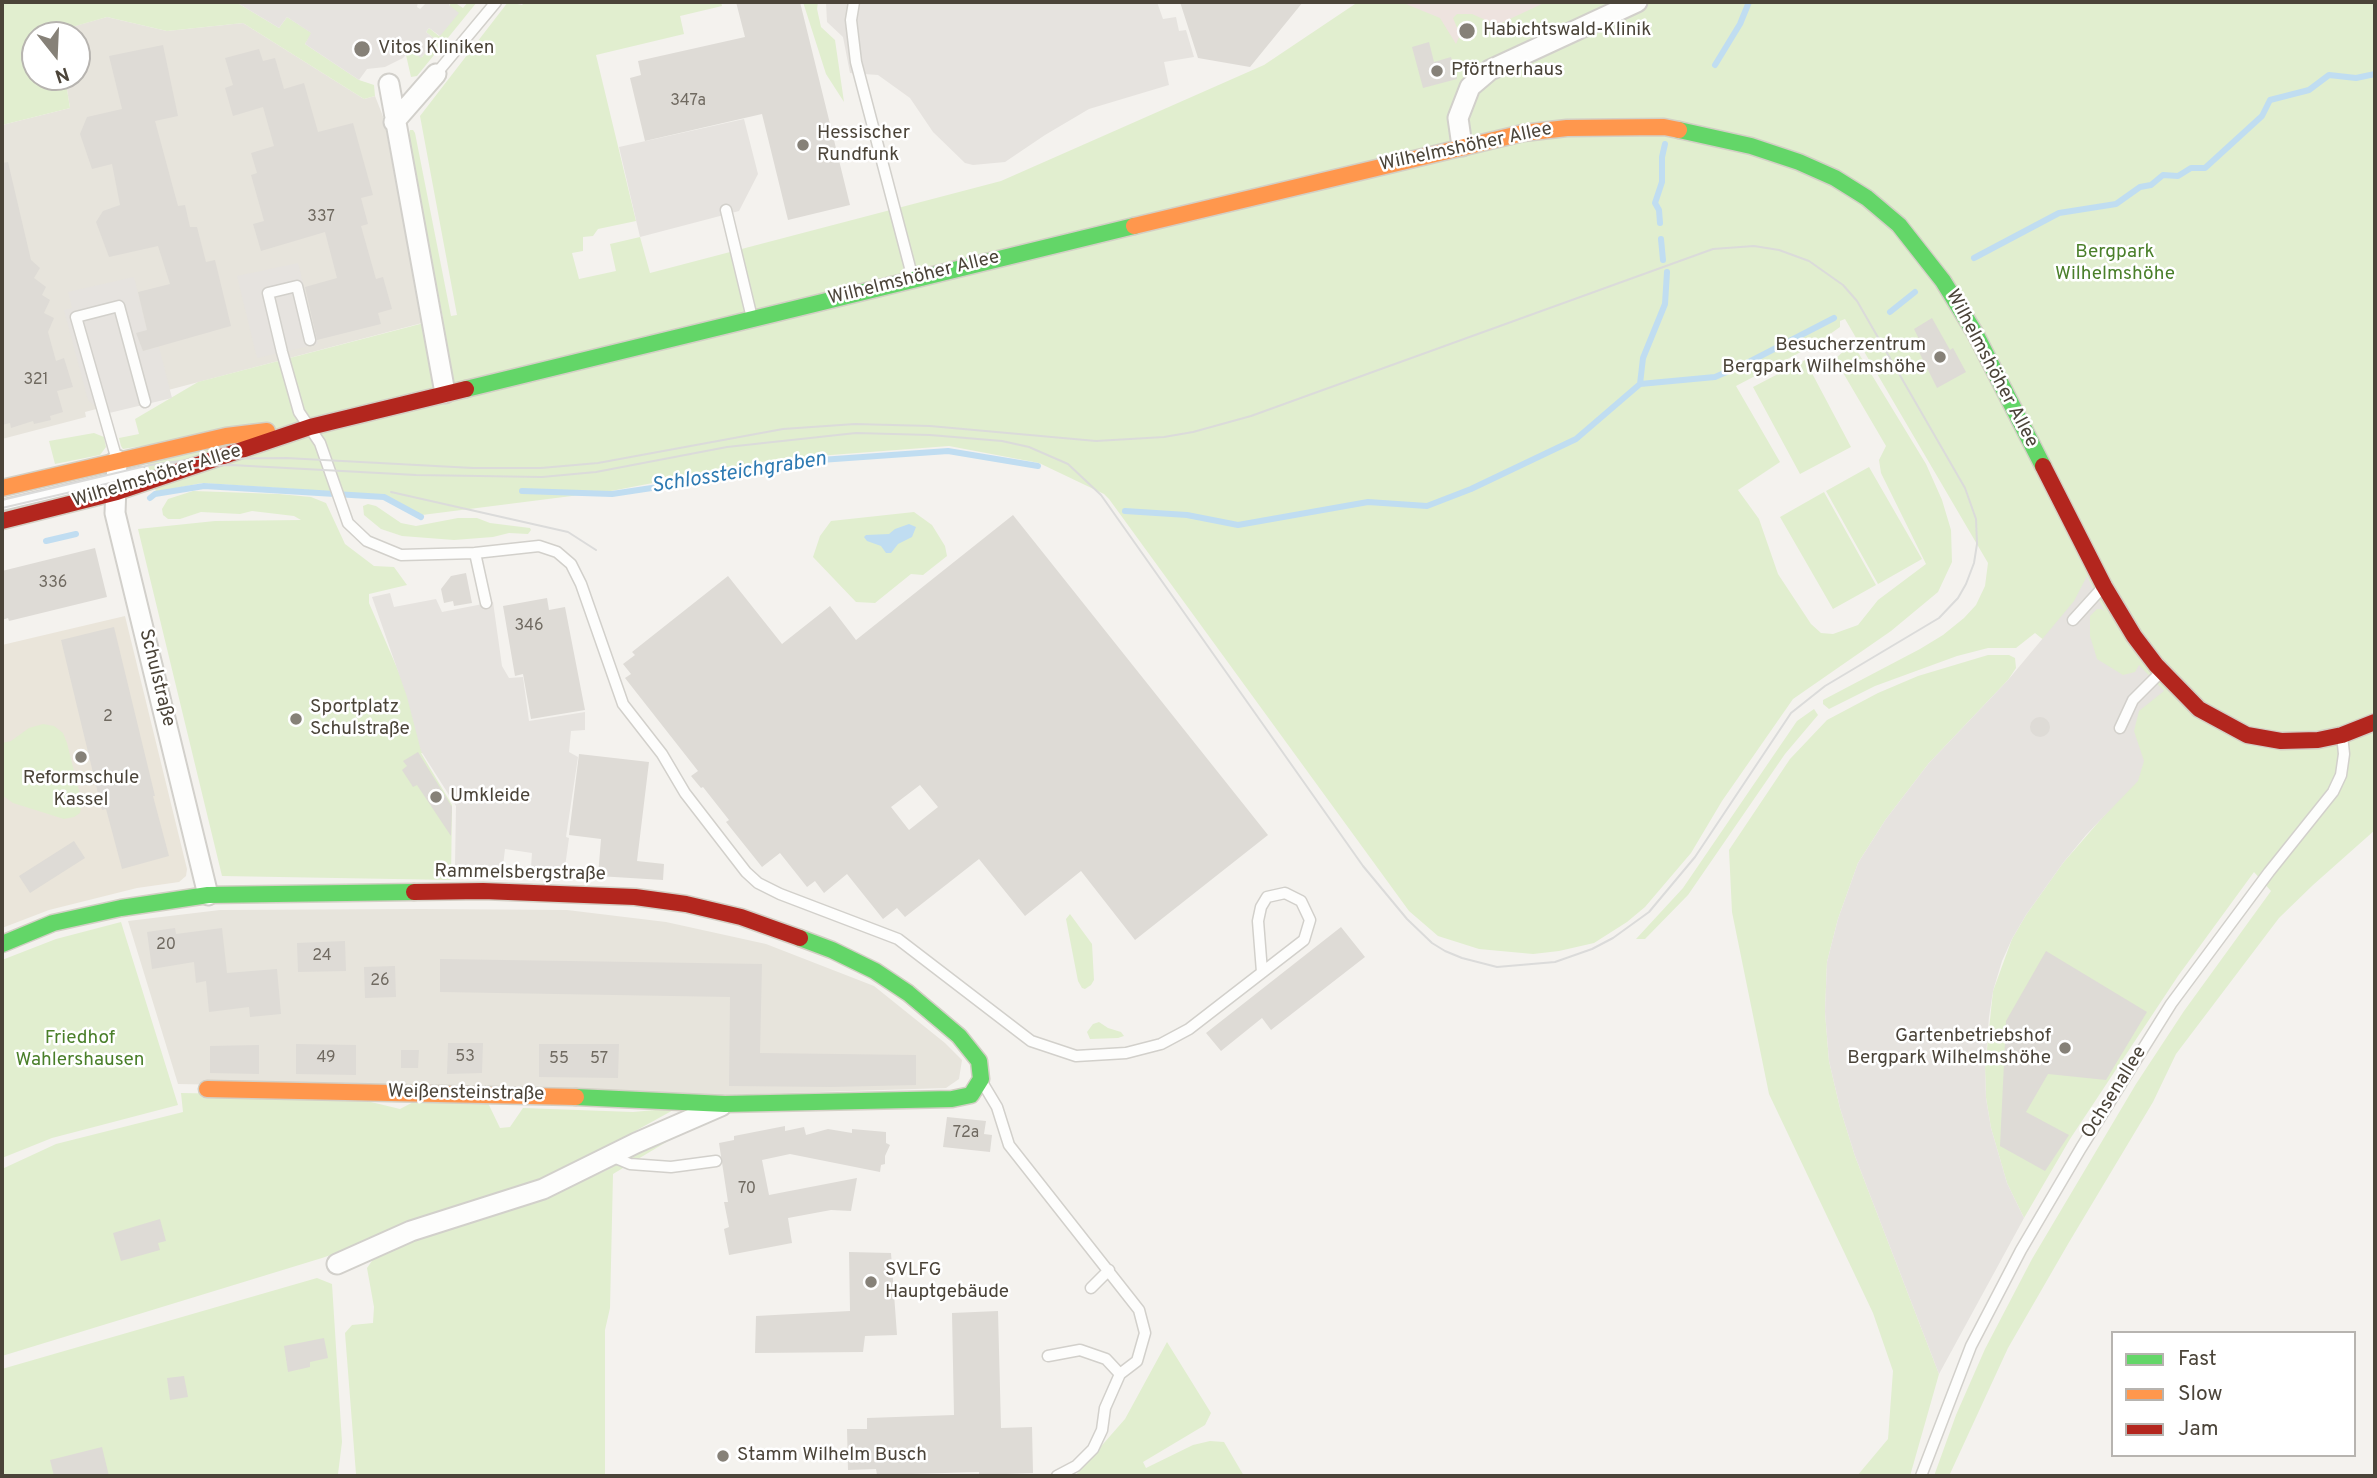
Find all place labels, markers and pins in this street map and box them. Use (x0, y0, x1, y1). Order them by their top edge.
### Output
place label: Habichtswald-Klinik (1483, 20, 1651, 42)
marker: Habichtswald-Klinik (1457, 21, 1477, 41)
place label: Vitos Kliniken (378, 38, 494, 60)
marker: Vitos Kliniken (352, 39, 372, 59)
place label: Pförtnerhaus (1451, 60, 1563, 82)
marker: Pförtnerhaus (1429, 63, 1445, 79)
place label: Hessischer Rundfunk (817, 123, 910, 167)
marker: Hessischer Rundfunk (795, 137, 811, 153)
place label: Besucherzentrum Bergpark Wilhelmshöhe (1722, 335, 1926, 379)
marker: Besucherzentrum Bergpark Wilhelmshöhe (1932, 349, 1948, 365)
place label: Sportplatz Schulstraße (310, 697, 410, 741)
marker: Sportplatz Schulstraße (288, 711, 304, 727)
marker: Reformschule Kassel (73, 749, 89, 765)
place label: Reformschule Kassel (23, 768, 139, 812)
place label: Umkleide (450, 786, 530, 808)
marker: Umkleide (428, 789, 444, 805)
place label: Gartenbetriebshof Bergpark Wilhelmshöhe (1847, 1026, 2051, 1070)
marker: Gartenbetriebshof Bergpark Wilhelmshöhe (2057, 1040, 2073, 1056)
place label: SVLFG Hauptgebäude (885, 1260, 1009, 1304)
marker: SVLFG Hauptgebäude (863, 1274, 879, 1290)
place label: Stamm Wilhelm Busch (737, 1445, 927, 1467)
marker: Stamm Wilhelm Busch (715, 1448, 731, 1464)

